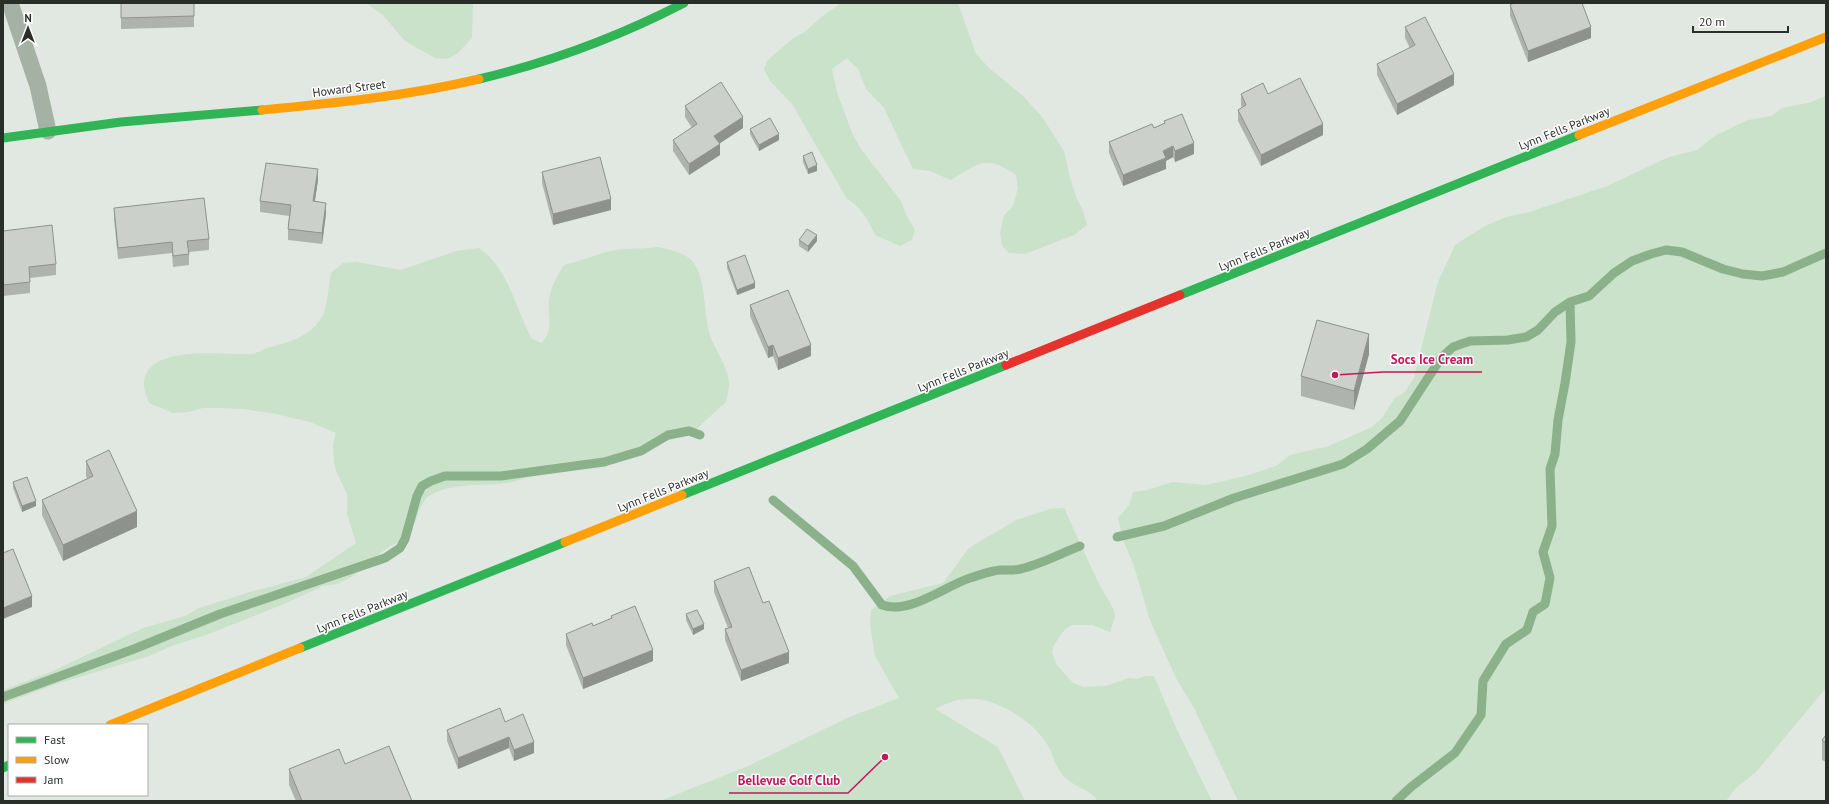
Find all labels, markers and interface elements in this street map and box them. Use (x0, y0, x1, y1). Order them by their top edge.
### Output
north arrow (8, 8, 48, 48)
scale bar (1693, 8, 1788, 34)
text: N (24, 11, 32, 25)
text: 20 m (1699, 14, 1725, 29)
street label: Howard Street (312, 76, 386, 100)
street label: Lynn Fells Parkway (1516, 103, 1612, 153)
street label: Lynn Fells Parkway (1216, 224, 1312, 274)
street label: Lynn Fells Parkway (915, 345, 1011, 395)
callout: Socs Ice Cream (1383, 347, 1482, 372)
text: Socs Ice Cream (1391, 351, 1473, 368)
street label: Lynn Fells Parkway (615, 465, 711, 515)
street label: Lynn Fells Parkway (314, 586, 410, 636)
legend (8, 724, 148, 796)
text: Fast (44, 732, 65, 747)
text: Slow (44, 752, 69, 767)
callout: Bellevue Golf Club (729, 768, 848, 793)
text: Jam (43, 772, 63, 787)
text: Bellevue Golf Club (738, 772, 840, 789)

